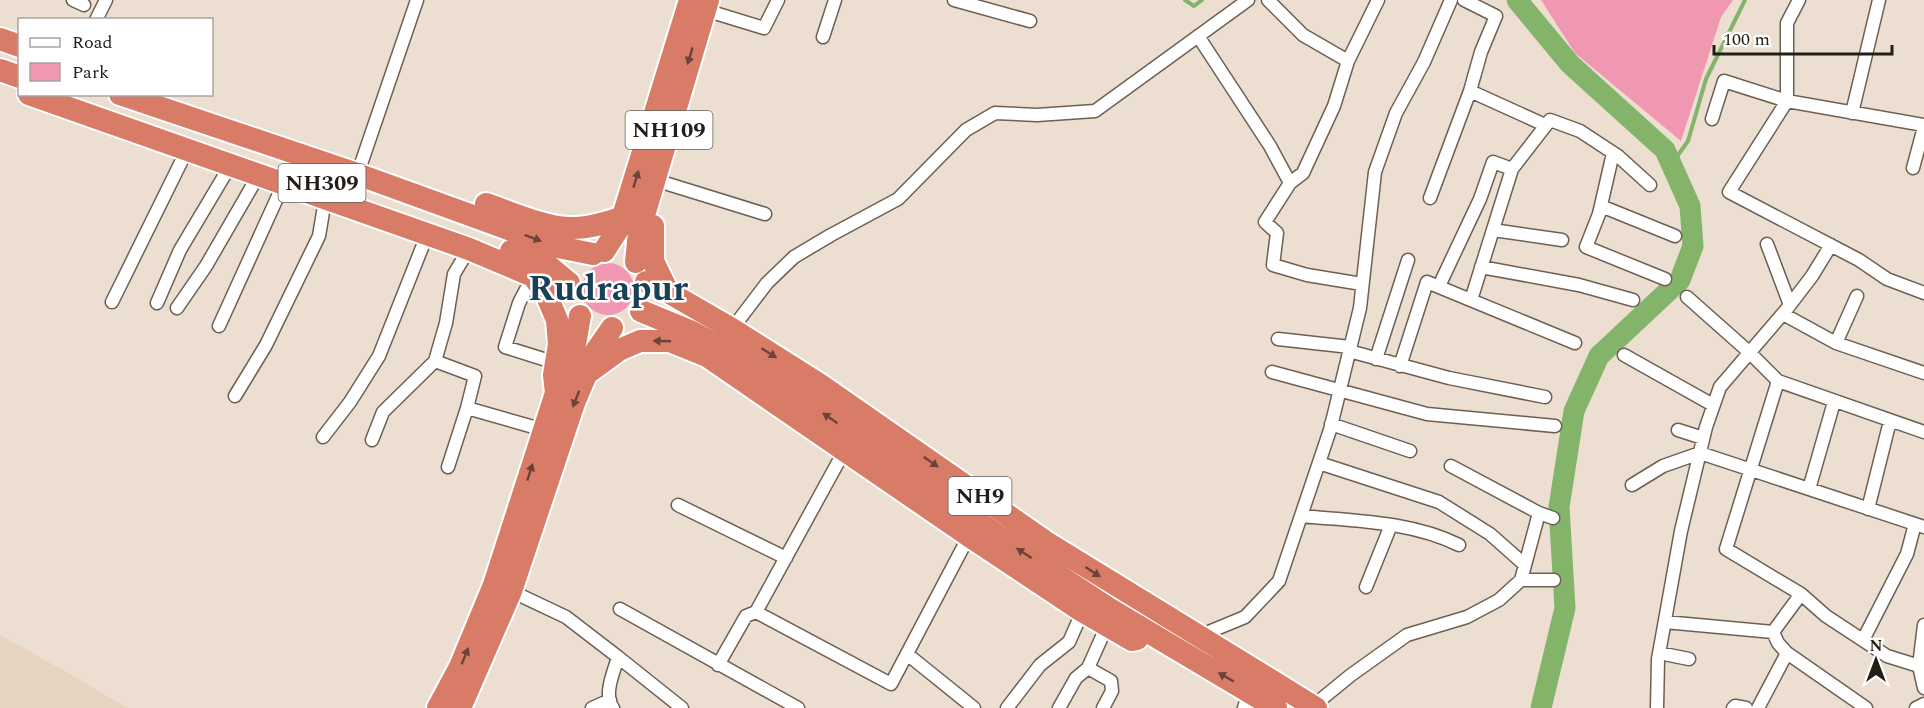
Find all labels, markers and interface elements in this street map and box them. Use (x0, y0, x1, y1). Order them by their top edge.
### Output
legend (18, 18, 213, 96)
scale bar (1714, 18, 1892, 56)
text: 100 m (1723, 26, 1770, 53)
text: Road (72, 29, 113, 56)
one-way arrow (685, 47, 695, 65)
text: Park (72, 59, 109, 86)
road number: NH109 (626, 111, 712, 149)
road number: NH309 (278, 164, 366, 202)
one-way arrow (632, 170, 641, 188)
one-way arrow (524, 233, 542, 243)
district label: Rudrapur (528, 262, 689, 317)
one-way arrow (652, 337, 671, 346)
one-way arrow (761, 348, 778, 359)
one-way arrow (571, 390, 580, 408)
one-way arrow (822, 413, 838, 424)
one-way arrow (923, 456, 939, 467)
one-way arrow (526, 463, 535, 481)
road number: NH9 (948, 477, 1012, 515)
one-way arrow (1017, 547, 1033, 559)
one-way arrow (1084, 566, 1101, 577)
north arrow (1846, 630, 1906, 690)
text: N (1869, 634, 1883, 658)
one-way arrow (461, 647, 470, 665)
one-way arrow (1218, 672, 1234, 683)

